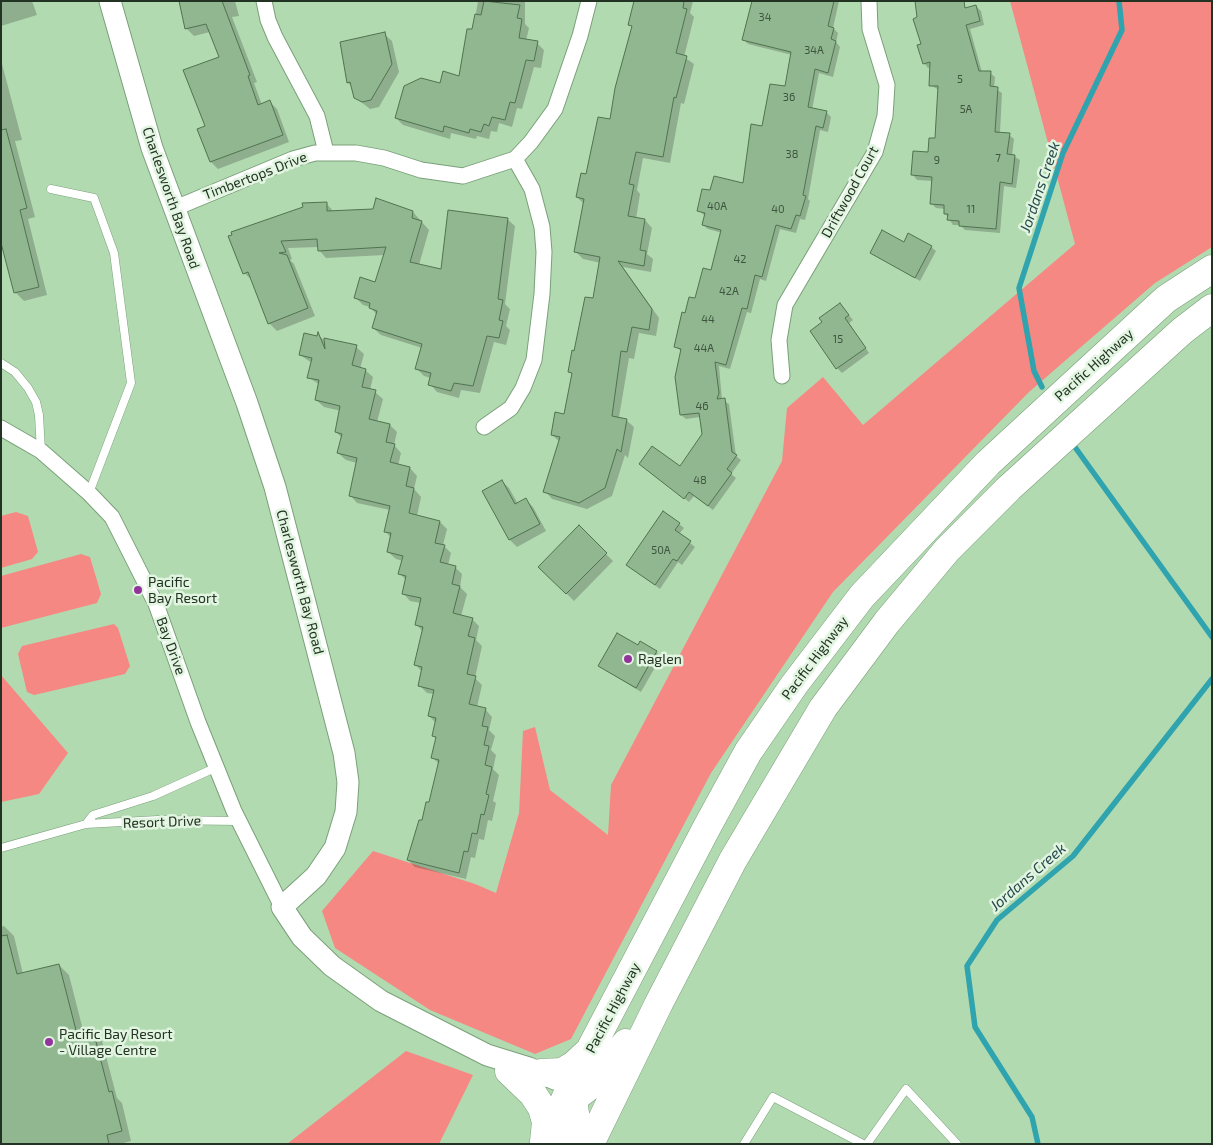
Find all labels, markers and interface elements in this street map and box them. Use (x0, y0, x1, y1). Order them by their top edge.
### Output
house number: 34 (759, 10, 771, 24)
house number: 34A (804, 43, 824, 57)
house number: 5 (957, 72, 963, 86)
house number: 36 (783, 90, 795, 104)
house number: 5A (960, 102, 972, 116)
street label: Charlesworth Bay Road (139, 125, 203, 271)
water label: Jordans Creek (1016, 139, 1064, 235)
street label: Driftwood Court (818, 143, 882, 241)
house number: 38 (786, 147, 798, 161)
street label: Timbertops Drive (201, 148, 309, 204)
house number: 7 (995, 151, 1001, 165)
house number: 9 (934, 153, 940, 167)
house number: 40A (707, 199, 727, 213)
house number: 40 (771, 202, 785, 216)
house number: 11 (967, 202, 975, 216)
house number: 42 (734, 252, 746, 266)
house number: 42A (719, 284, 739, 298)
house number: 44 (701, 312, 715, 326)
street label: Pacific Highway (1051, 325, 1137, 405)
house number: 15 (833, 332, 843, 346)
house number: 44A (694, 341, 714, 355)
house number: 46 (695, 399, 709, 413)
house number: 48 (693, 473, 707, 487)
street label: Charlesworth Bay Road (273, 508, 327, 656)
house number: 50A (651, 543, 671, 557)
place label: Pacific Bay Resort (148, 574, 217, 606)
marker: Pacific Bay Resort (132, 584, 144, 596)
street label: Pacific Highway (778, 613, 852, 703)
street label: Bay Drive (153, 615, 189, 677)
place label: Raglen (638, 651, 682, 667)
marker: Raglen (622, 653, 634, 665)
street label: Resort Drive (122, 812, 202, 832)
water label: Jordans Creek (986, 839, 1070, 915)
street label: Pacific Highway (582, 960, 644, 1056)
place label: Pacific Bay Resort - Village Centre (59, 1026, 173, 1058)
marker: Pacific Bay Resort - Village Centre (43, 1036, 55, 1048)

